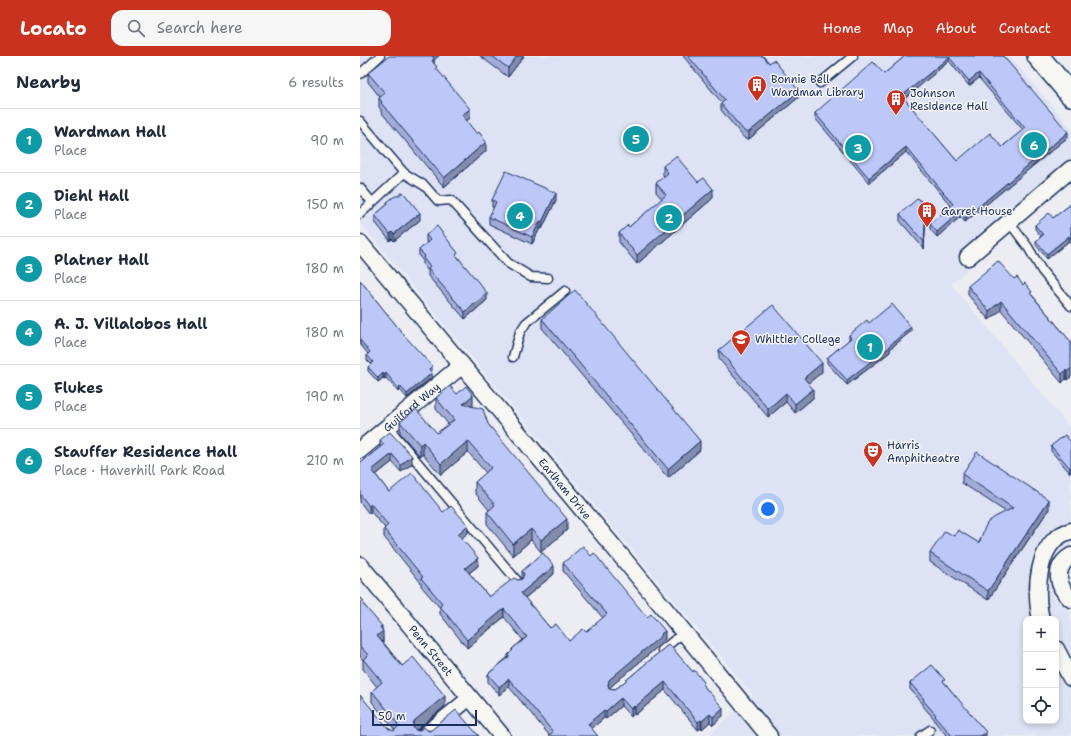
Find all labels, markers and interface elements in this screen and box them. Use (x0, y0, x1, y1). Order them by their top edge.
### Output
search box (111, 10, 391, 46)
text: Locato (20, 16, 87, 41)
icon: search (125, 17, 147, 39)
text: Search here (157, 18, 242, 38)
text: Home (823, 19, 862, 37)
text: Map (884, 19, 914, 37)
text: About (936, 19, 977, 37)
text: Contact (999, 19, 1051, 37)
text: Nearby (16, 71, 81, 93)
place label: Bonnie Bell Wardman Library (771, 72, 864, 100)
text: 6 results (288, 74, 344, 91)
building icon: Bonnie Bell Wardman Library (746, 74, 768, 102)
place label: Johnson Residence Hall (910, 86, 989, 114)
building icon: Johnson Residence Hall (885, 88, 907, 116)
text: Wardman Hall (54, 122, 167, 142)
pin: 5 (623, 124, 649, 154)
pin: 6 (1021, 130, 1047, 160)
text: 1 (26, 132, 32, 149)
text: 90 m (310, 132, 344, 149)
pin: 3 (845, 133, 871, 163)
text: Place (54, 142, 87, 159)
text: Diehl Hall (54, 186, 129, 206)
text: 2 (24, 196, 34, 213)
text: 150 m (306, 196, 344, 213)
building icon: Garret House (916, 200, 938, 228)
pin: 4 (507, 201, 533, 231)
pin: 2 (656, 203, 682, 233)
place label: Garret House (941, 204, 1012, 219)
text: Place (54, 206, 87, 223)
text: Platner Hall (54, 250, 149, 270)
text: 3 (24, 260, 34, 277)
text: 180 m (305, 260, 344, 277)
text: Place (54, 270, 87, 287)
text: A. J. Villalobos Hall (54, 314, 207, 334)
text: 4 (24, 324, 34, 341)
text: 180 m (305, 324, 344, 341)
school or university icon: Whittier College (730, 328, 752, 356)
place label: Whittier College (755, 332, 841, 347)
pin: 1 (857, 332, 883, 362)
text: Place (54, 334, 87, 351)
text: Flukes (54, 378, 103, 398)
street label: Guilford Way (380, 379, 443, 436)
text: 5 (25, 388, 33, 405)
text: 190 m (305, 388, 344, 405)
text: Place (54, 398, 87, 415)
place label: Harris Amphitheatre (887, 438, 960, 466)
theatre icon: Harris Amphitheatre (862, 440, 884, 468)
text: Stauffer Residence Hall (54, 442, 237, 462)
text: 6 (24, 452, 34, 469)
text: 210 m (306, 452, 344, 469)
street label: Earlham Drive (535, 455, 595, 523)
text: Place · Haverhill Park Road (54, 462, 225, 479)
your location (758, 499, 778, 519)
map controls (1023, 616, 1059, 724)
button: + (1023, 616, 1059, 652)
street label: Penn Street (405, 622, 456, 679)
button: − (1023, 652, 1059, 688)
button: locate (1023, 688, 1059, 724)
scale bar (372, 708, 477, 727)
text: 50 m (378, 709, 406, 724)

